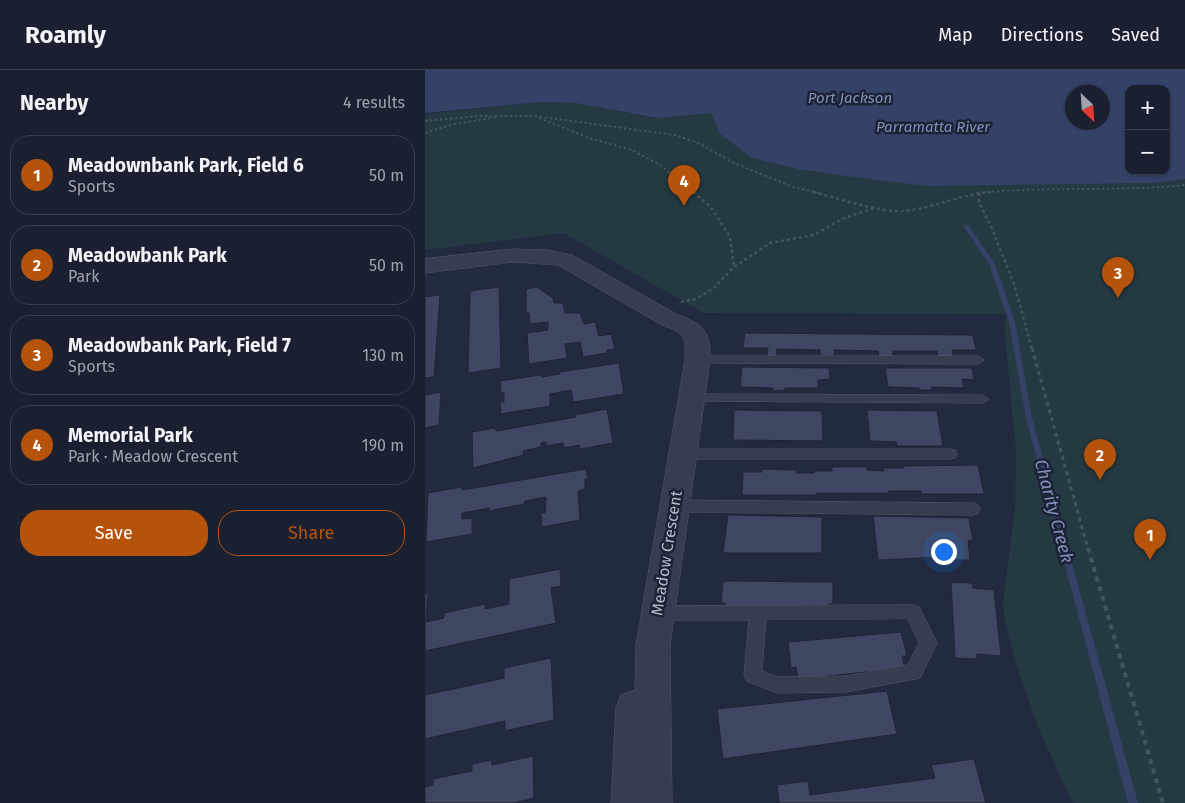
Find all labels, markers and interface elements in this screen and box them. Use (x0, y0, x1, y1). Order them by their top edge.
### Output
text: Roamly (25, 21, 106, 49)
text: Map (938, 24, 973, 46)
text: Directions (1001, 24, 1083, 46)
text: Saved (1111, 24, 1160, 46)
north arrow (1065, 85, 1110, 130)
map controls (1125, 85, 1170, 175)
button: + (1125, 85, 1170, 130)
water label: Port Jackson (808, 89, 892, 107)
text: Nearby (20, 90, 88, 116)
text: 4 results (343, 93, 405, 112)
water label: Parramatta River (876, 118, 991, 136)
button: − (1125, 130, 1170, 175)
text: Meadownbank Park, Field 6 (68, 154, 304, 177)
pin: 4 (668, 165, 700, 206)
text: 1 (33, 166, 41, 185)
text: 50 m (369, 166, 404, 185)
text: Sports (68, 177, 115, 196)
text: Meadowbank Park (68, 244, 227, 267)
text: 2 (33, 256, 41, 275)
text: 50 m (369, 256, 404, 275)
pin: 3 (1102, 257, 1134, 298)
text: Park (68, 267, 100, 286)
text: Meadowbank Park, Field 7 (68, 334, 291, 357)
text: 3 (33, 346, 41, 365)
text: 130 m (362, 346, 404, 365)
text: Sports (68, 357, 115, 376)
text: Memorial Park (68, 424, 193, 447)
text: 4 (32, 436, 42, 455)
text: 190 m (362, 436, 404, 455)
pin: 2 (1084, 439, 1116, 480)
text: Park · Meadow Crescent (68, 447, 238, 466)
water label: Charity Creek (1030, 457, 1078, 565)
street label: Meadow Crescent (647, 489, 686, 617)
button: Save (20, 510, 208, 556)
button: Share (218, 510, 405, 556)
pin: 1 (1134, 519, 1166, 560)
your location (931, 539, 957, 565)

